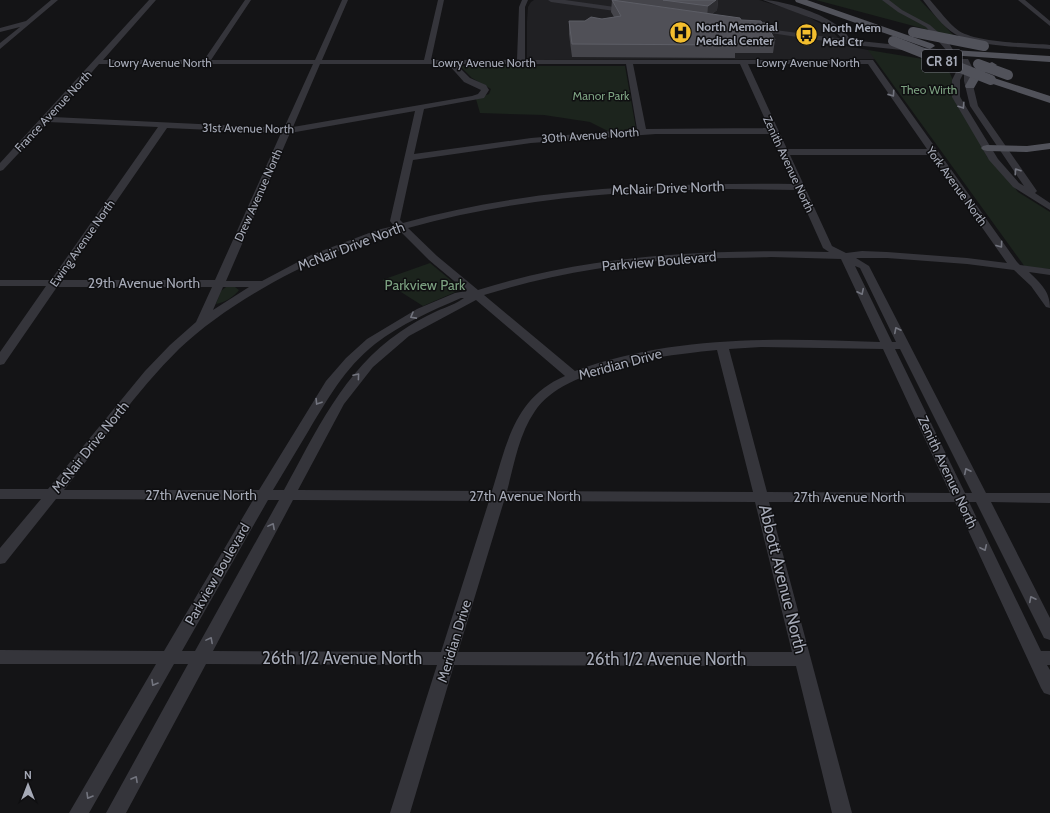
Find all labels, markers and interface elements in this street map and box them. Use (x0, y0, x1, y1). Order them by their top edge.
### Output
place label: North Memorial Medical Center (696, 19, 778, 48)
hospital icon: North Memorial Medical Center (668, 20, 694, 46)
place label: North Mem Med Ctr (822, 20, 881, 49)
bus stop icon: North Mem Med Ctr (794, 21, 820, 47)
road number: CR 81 (922, 50, 962, 72)
street label: Lowry Avenue North (108, 55, 212, 70)
street label: Lowry Avenue North (432, 55, 536, 70)
street label: Lowry Avenue North (756, 55, 860, 70)
street label: France Avenue North (11, 67, 95, 155)
park label: Theo Wirth (901, 82, 957, 97)
park label: Manor Park (573, 88, 630, 103)
one-way arrow (887, 90, 895, 97)
one-way arrow (957, 102, 965, 109)
street label: Zenith Avenue North (760, 113, 818, 215)
street label: 31st Avenue North (202, 120, 294, 136)
street label: 30th Avenue North (541, 124, 639, 146)
street label: York Avenue North (923, 143, 991, 229)
street label: Drew Avenue North (231, 146, 285, 244)
one-way arrow (1014, 168, 1021, 175)
street label: McNair Drive North (611, 177, 725, 199)
street label: Ewing Avenue North (46, 196, 118, 290)
street label: McNair Drive North (295, 217, 407, 275)
one-way arrow (995, 241, 1002, 248)
street label: Parkview Boulevard (601, 247, 717, 275)
street label: 29th Avenue North (88, 274, 200, 292)
park label: Parkview Park (385, 276, 466, 294)
one-way arrow (856, 287, 864, 295)
one-way arrow (410, 311, 418, 318)
one-way arrow (894, 326, 902, 334)
street label: Meridian Drive (576, 344, 664, 384)
one-way arrow (352, 374, 359, 381)
street label: McNair Drive North (47, 397, 133, 497)
one-way arrow (316, 398, 323, 405)
street label: Zenith Avenue North (914, 413, 982, 531)
one-way arrow (964, 468, 972, 475)
street label: 27th Avenue North (145, 486, 257, 504)
street label: 27th Avenue North (469, 487, 581, 505)
street label: 27th Avenue North (793, 488, 905, 506)
street label: Abbott Avenue North (755, 502, 811, 656)
street label: Parkview Boulevard (180, 520, 254, 628)
one-way arrow (268, 523, 275, 530)
one-way arrow (979, 543, 987, 551)
one-way arrow (1029, 596, 1037, 604)
street label: Meridian Drive (433, 597, 475, 685)
one-way arrow (206, 637, 213, 644)
street label: 26th 1/2 Avenue North (262, 648, 422, 668)
street label: 26th 1/2 Avenue North (586, 649, 746, 669)
one-way arrow (151, 679, 158, 686)
north arrow (8, 765, 48, 805)
text: N (24, 768, 32, 782)
one-way arrow (130, 776, 137, 783)
one-way arrow (86, 792, 93, 799)

